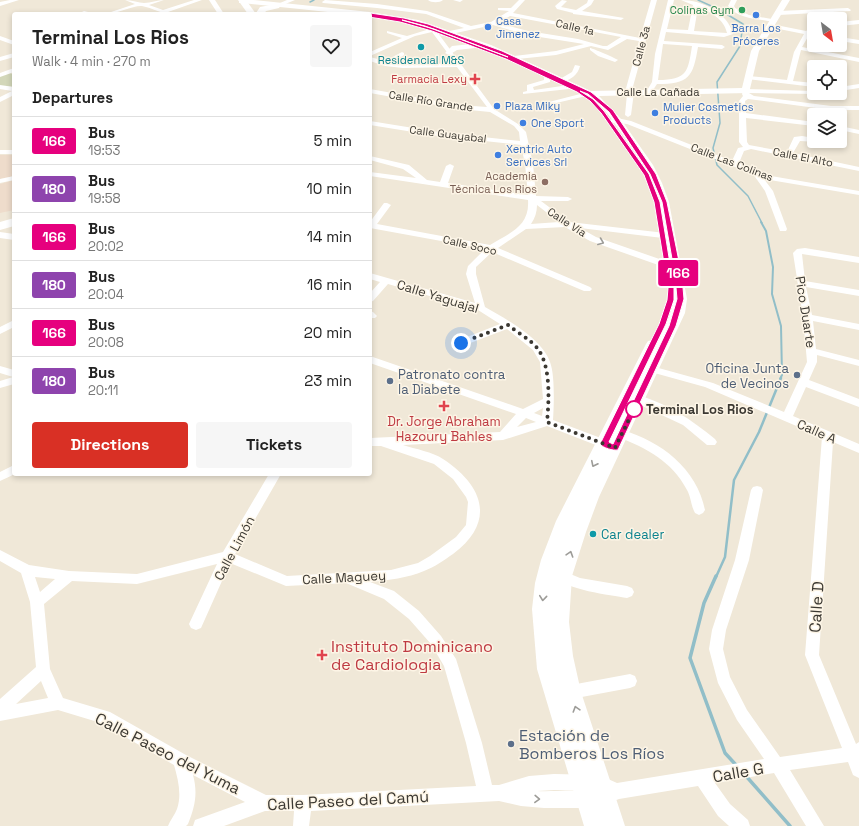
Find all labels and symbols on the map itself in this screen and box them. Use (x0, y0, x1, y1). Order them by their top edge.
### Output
place label: Colinas Gym (670, 3, 734, 17)
marker: Colinas Gym (737, 5, 747, 15)
marker: Barra Los Próceres (751, 10, 761, 20)
north arrow (807, 12, 847, 52)
place label: Casa Jimenez (496, 14, 540, 41)
street label: Calle 1a (554, 16, 596, 38)
place label: Barra Los Próceres (731, 21, 781, 48)
marker: Casa Jimenez (483, 22, 493, 32)
street label: Calle 3a (629, 24, 653, 68)
marker: Residencial M&S (416, 42, 426, 52)
place label: Residencial M&S (378, 53, 464, 67)
place label: Farmacia Lexy (391, 72, 467, 86)
marker: Farmacia Lexy (470, 74, 480, 84)
street label: Calle La Cañada (617, 85, 700, 99)
street label: Calle Río Grande (388, 87, 474, 115)
place label: Plaza Miky (505, 99, 560, 113)
place label: Mulier Cosmetics Products (663, 100, 754, 127)
marker: Plaza Miky (492, 101, 502, 111)
marker: Mulier Cosmetics Products (650, 108, 660, 118)
place label: One Sport (531, 116, 584, 130)
marker: One Sport (518, 118, 528, 128)
street label: Calle Guayabal (409, 122, 487, 146)
street label: Calle Las Colinas (689, 140, 775, 184)
place label: Xentric Auto Services Srl (506, 142, 573, 169)
street label: Calle El Alto (772, 144, 834, 170)
marker: Xentric Auto Services Srl (493, 150, 503, 160)
place label: Academia Técnica Los Rios (450, 169, 538, 196)
marker: Academia Técnica Los Rios (540, 177, 550, 187)
street label: Calle Vía (545, 204, 590, 240)
street label: Calle Soco (442, 232, 499, 258)
one-way arrow (598, 238, 605, 246)
line badge: 166 (655, 260, 701, 286)
street label: Pico Duarte (791, 275, 820, 349)
street label: Calle Yaguajal (395, 276, 481, 317)
your location (451, 333, 471, 353)
place label: Oficina Junta de Vecinos (705, 360, 790, 392)
place label: Patronato contra la Diabete (398, 366, 506, 398)
marker: Oficina Junta de Vecinos (792, 370, 802, 380)
marker: Patronato contra la Diabete (385, 376, 395, 386)
marker: Dr. Jorge Abraham Hazoury Bahles (438, 400, 450, 412)
marker: Terminal Los Rios (625, 400, 643, 418)
place label: Terminal Los Rios (646, 401, 754, 418)
place label: Dr. Jorge Abraham Hazoury Bahles (387, 413, 501, 445)
street label: Calle A (794, 415, 839, 448)
one-way arrow (591, 460, 599, 467)
street label: Calle Limón (210, 513, 259, 583)
place label: Car dealer (601, 526, 664, 543)
marker: Car dealer (588, 529, 598, 539)
one-way arrow (565, 551, 574, 558)
street label: Calle Maguey (302, 567, 386, 588)
street label: Calle D (804, 581, 829, 633)
one-way arrow (538, 594, 547, 601)
place label: Instituto Dominicano de Cardiologia (331, 636, 493, 675)
marker: Instituto Dominicano de Cardiologia (316, 649, 328, 661)
one-way arrow (572, 706, 581, 713)
street label: Calle Paseo del Yuma (92, 708, 244, 799)
place label: Estación de Bomberos Los Ríos (519, 725, 665, 764)
marker: Estación de Bomberos Los Ríos (506, 739, 516, 749)
street label: Calle G (711, 758, 765, 787)
street label: Calle Paseo del Camú (267, 786, 430, 815)
one-way arrow (534, 795, 540, 804)

